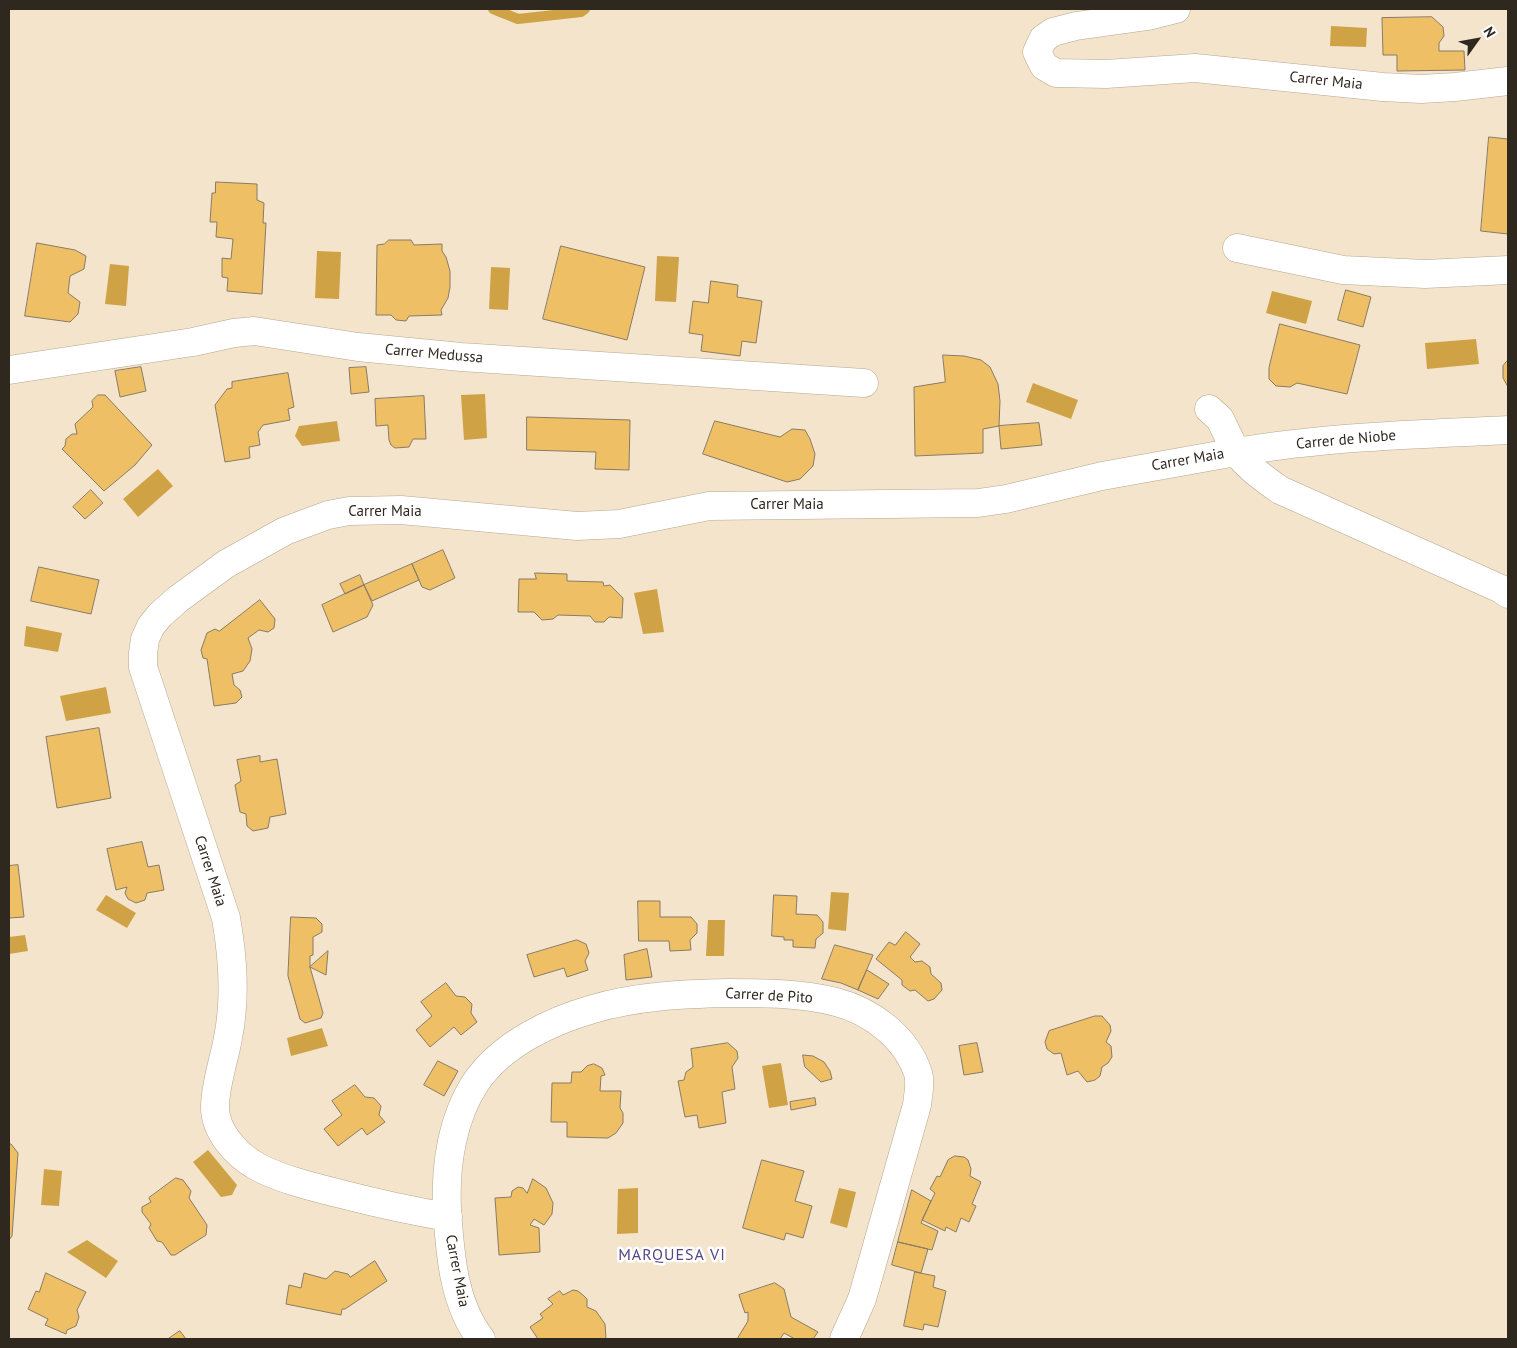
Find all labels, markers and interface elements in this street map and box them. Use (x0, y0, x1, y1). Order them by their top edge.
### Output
north arrow (1452, 15, 1502, 65)
text: N (1480, 23, 1500, 41)
street label: Carrer Maia (1289, 68, 1363, 94)
street label: Carrer Medussa (384, 341, 484, 367)
street label: Carrer de Niobe (1295, 427, 1397, 453)
street label: Carrer Maia (1150, 445, 1226, 475)
street label: Carrer Maia (750, 496, 824, 514)
street label: Carrer Maia (348, 503, 422, 521)
street label: Carrer Maia (190, 833, 230, 909)
street label: Carrer de Pito (725, 985, 813, 1007)
street label: Carrer Maia (441, 1233, 473, 1309)
district label: MARQUESA VI (617, 1245, 727, 1265)

